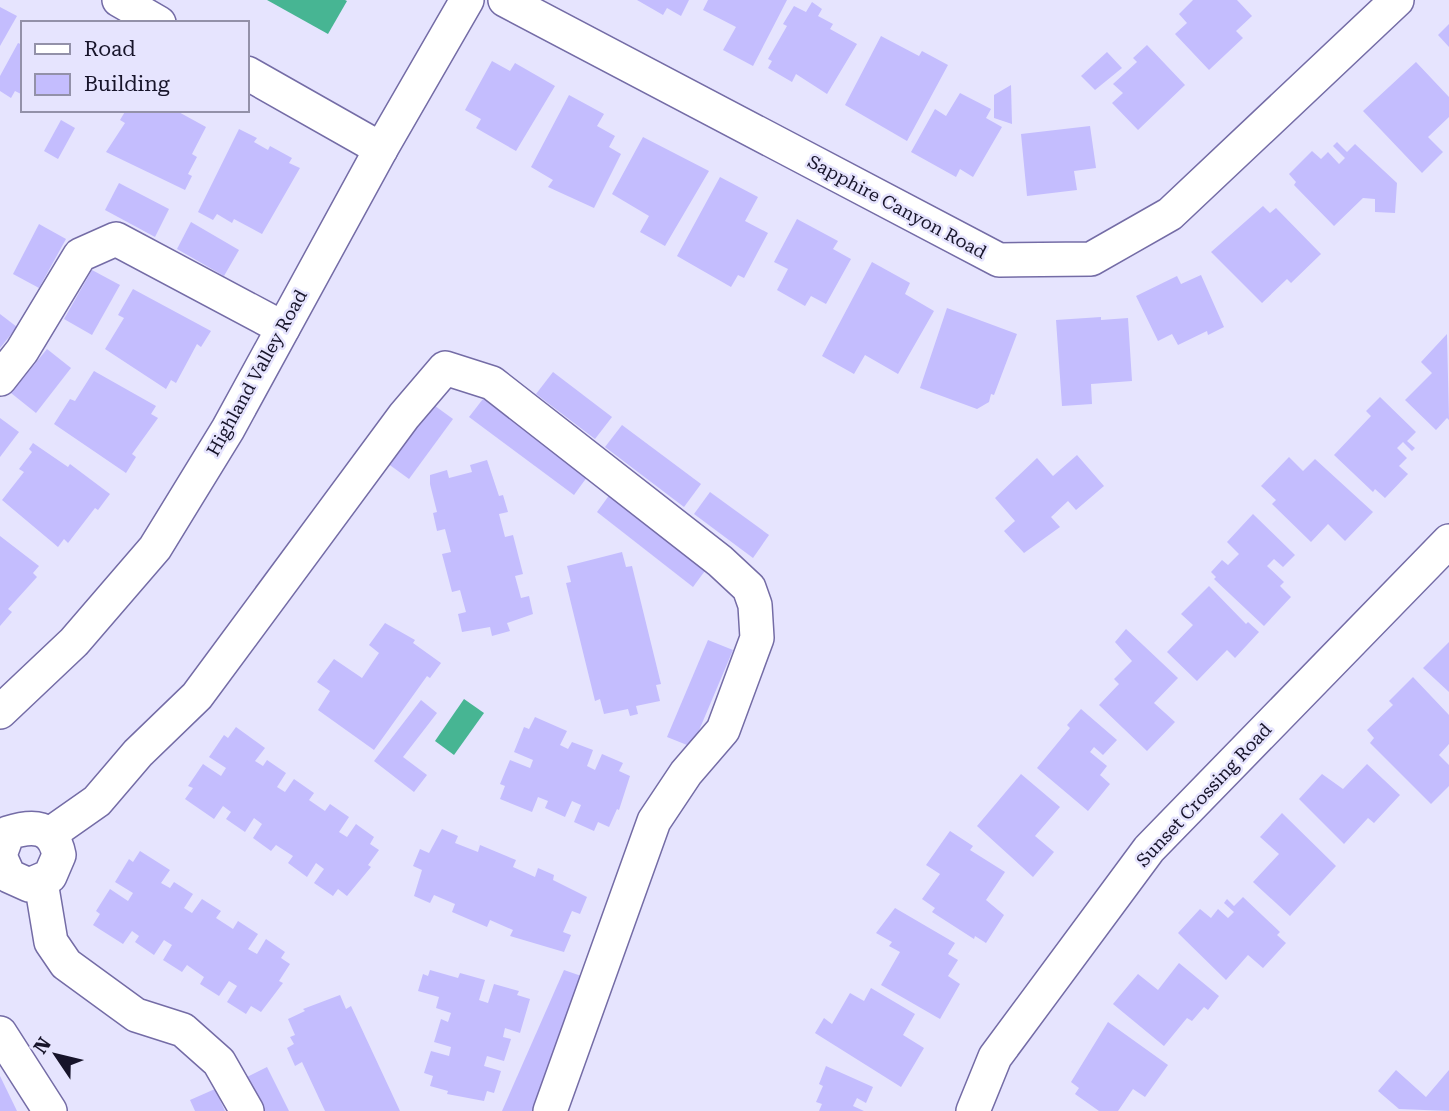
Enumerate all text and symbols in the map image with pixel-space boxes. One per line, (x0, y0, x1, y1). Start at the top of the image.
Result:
legend (21, 21, 248, 112)
text: Road (84, 37, 136, 61)
text: Building (84, 72, 170, 96)
street label: Sapphire Canyon Road (804, 150, 991, 263)
street label: Highland Valley Road (202, 286, 311, 460)
street label: Sunset Crossing Road (1132, 718, 1276, 871)
north arrow (21, 1020, 91, 1090)
text: N (29, 1033, 56, 1058)

